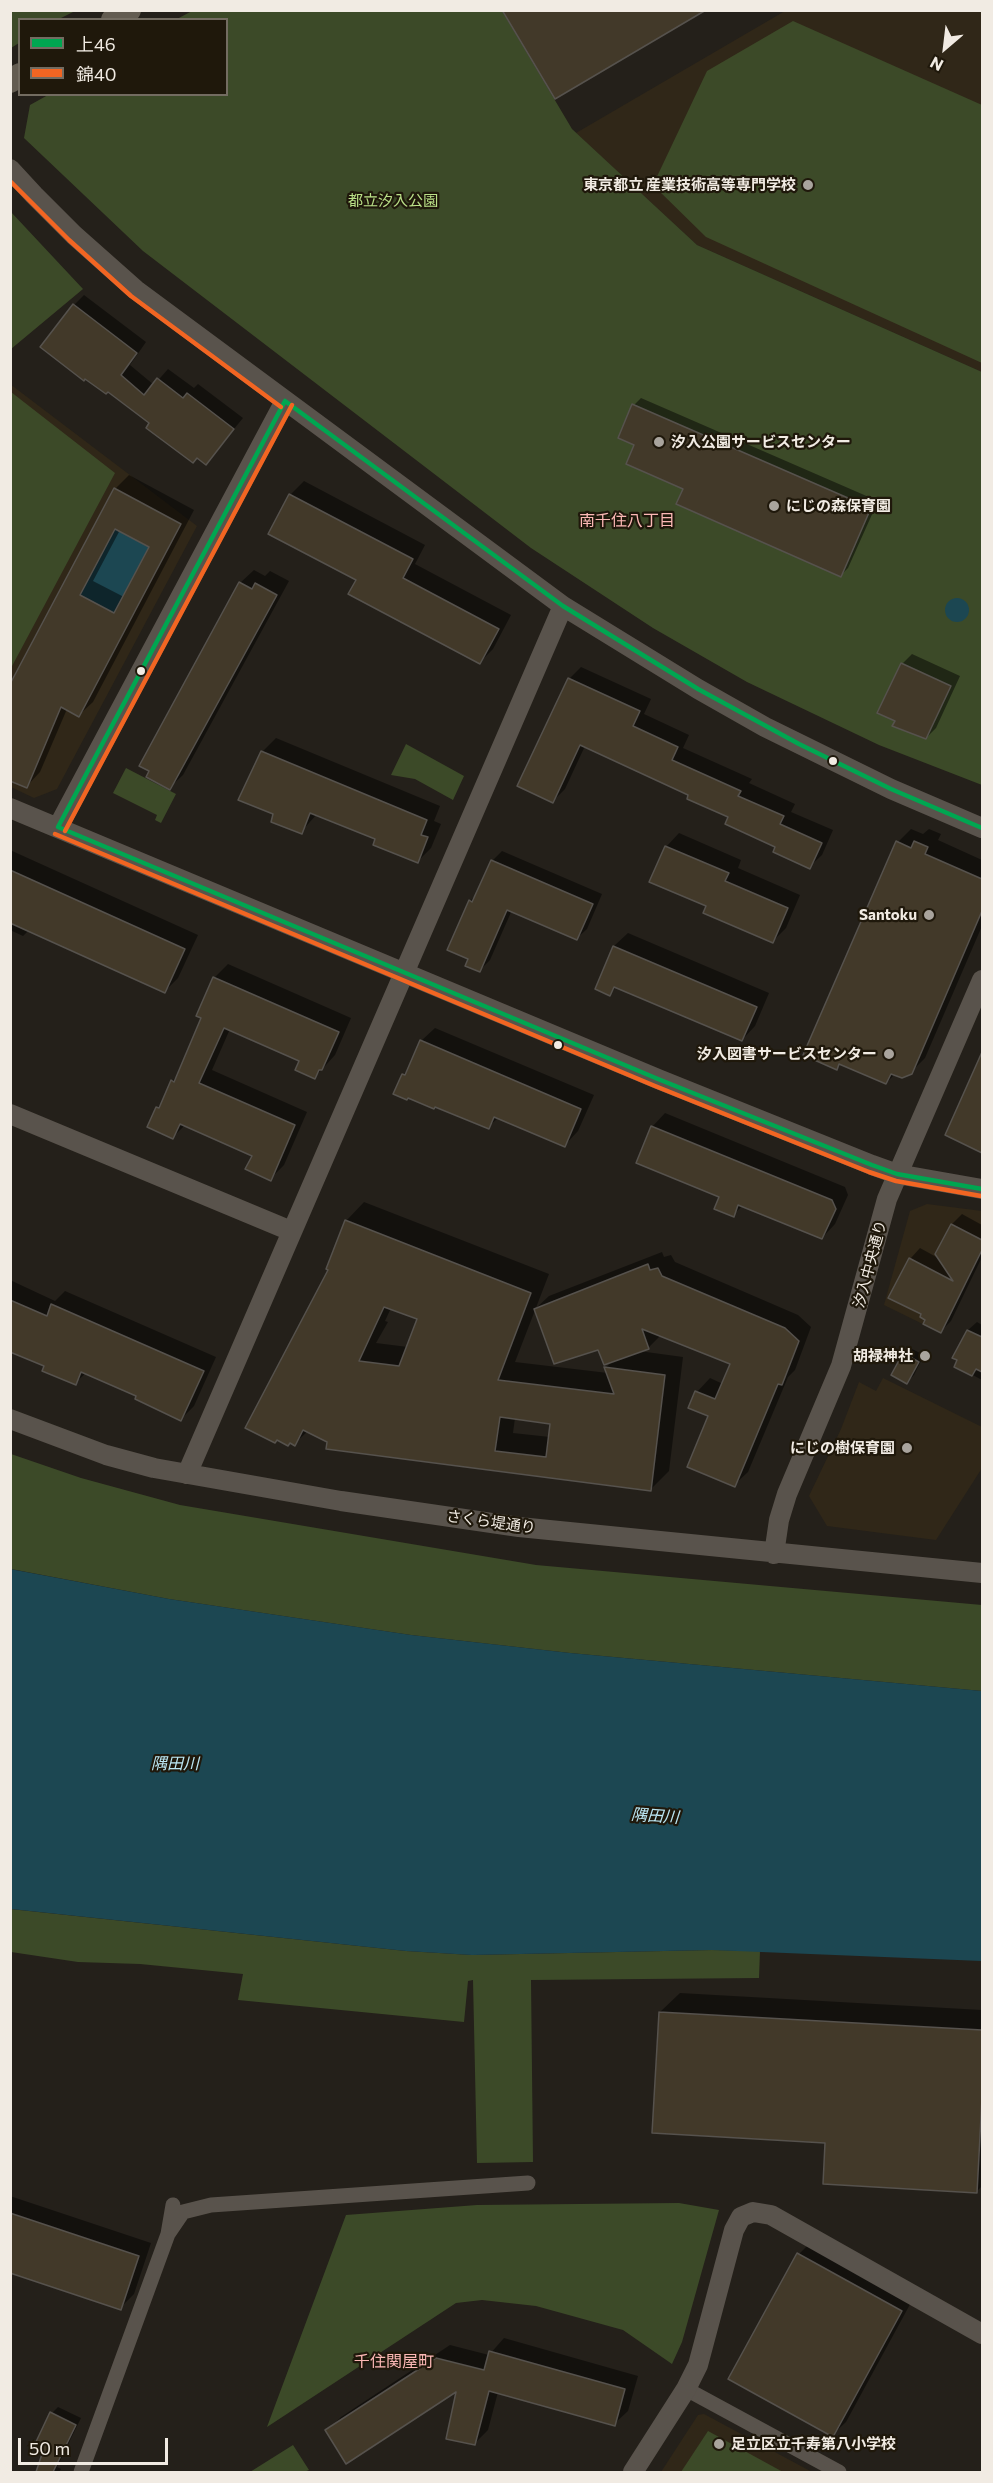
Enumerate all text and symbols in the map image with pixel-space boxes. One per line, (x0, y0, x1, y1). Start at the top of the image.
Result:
legend (18, 18, 228, 96)
north arrow (915, 18, 975, 78)
text: 上46 (76, 33, 116, 55)
text: N (927, 53, 946, 76)
text: 錦40 (76, 63, 117, 85)
place label: 東京都立 産業技術高等専門学校 (583, 176, 796, 194)
marker: 東京都立 産業技術高等専門学校 (801, 178, 815, 192)
park label: 都立汐入公園 (348, 192, 438, 210)
place label: 汐入公園サービスセンター (671, 433, 851, 451)
marker: 汐入公園サービスセンター (652, 435, 666, 449)
place label: にじの森保育園 (786, 497, 891, 515)
marker: にじの森保育園 (767, 499, 781, 513)
district label: 南千住八丁目 (579, 511, 675, 531)
unlabelled marker (135, 665, 147, 677)
unlabelled marker (827, 755, 839, 767)
place label: Santoku (859, 906, 917, 924)
marker: Santoku (922, 908, 936, 922)
unlabelled marker (552, 1039, 564, 1051)
place label: 汐入図書サービスセンター (697, 1045, 877, 1063)
marker: 汐入図書サービスセンター (882, 1047, 896, 1061)
street label: 汐入中央通り (850, 1218, 890, 1310)
place label: 胡禄神社 (853, 1347, 913, 1365)
marker: 胡禄神社 (918, 1349, 932, 1363)
place label: にじの樹保育園 (790, 1439, 895, 1457)
marker: にじの樹保育園 (900, 1441, 914, 1455)
street label: さくら堤通り (445, 1507, 537, 1537)
water label: 隅田川 (151, 1754, 199, 1774)
water label: 隅田川 (630, 1805, 680, 1827)
district label: 千住関屋町 (354, 2352, 434, 2372)
scale bar (21, 2426, 171, 2464)
place label: 足立区立千寿第八小学校 (731, 2435, 896, 2453)
text: 50 m (29, 2437, 70, 2459)
marker: 足立区立千寿第八小学校 (712, 2437, 726, 2451)

